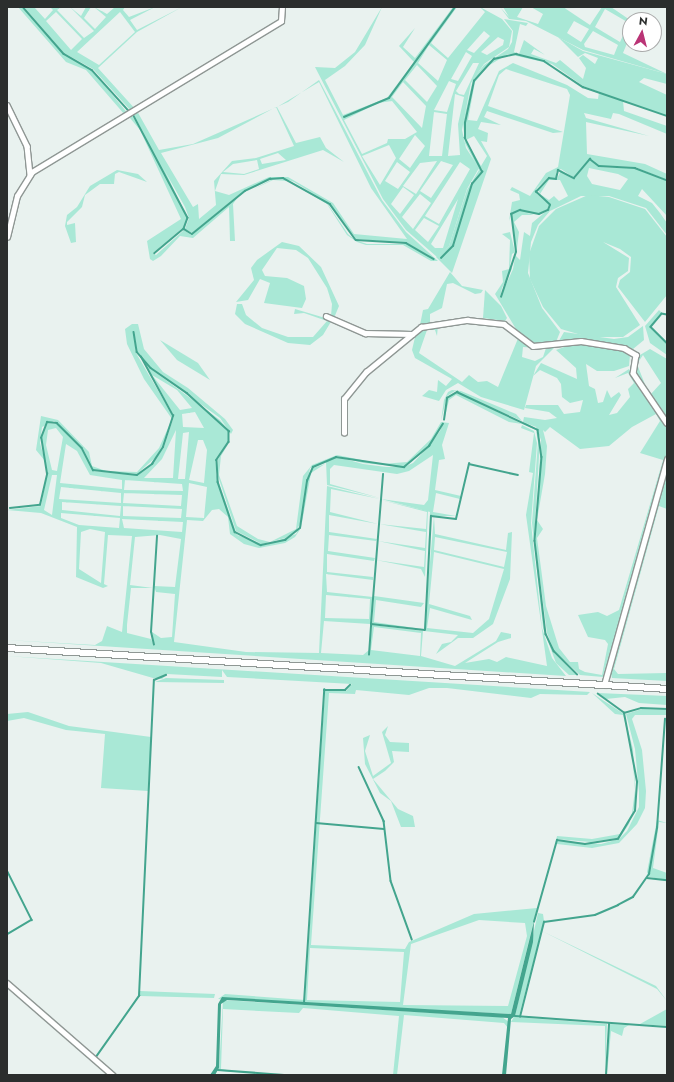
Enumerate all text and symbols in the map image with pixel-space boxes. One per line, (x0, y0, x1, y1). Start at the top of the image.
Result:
north arrow (622, 12, 662, 52)
text: N (638, 13, 649, 30)

